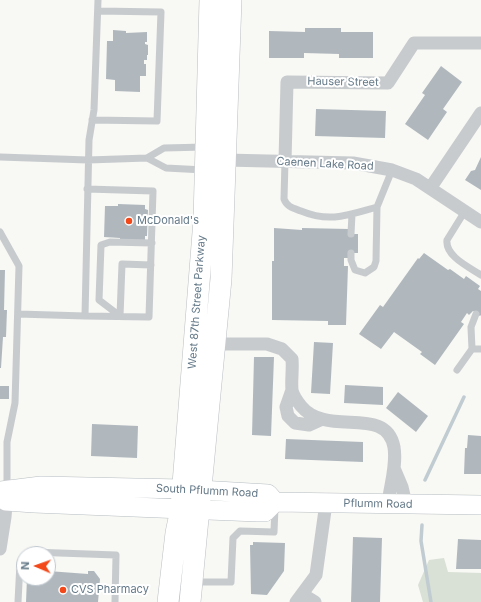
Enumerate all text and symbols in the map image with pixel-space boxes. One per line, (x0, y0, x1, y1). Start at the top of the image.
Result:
street label: Hauser Street (307, 75, 379, 89)
street label: Caenen Lake Road (276, 155, 374, 173)
place label: McDonald's (137, 214, 199, 228)
marker: McDonald's (124, 216, 134, 226)
street label: West 87th Street Parkway (186, 235, 208, 369)
street label: South Pflumm Road (155, 482, 259, 500)
street label: Pflumm Road (343, 497, 413, 511)
north arrow (16, 546, 56, 586)
text: N (18, 561, 32, 570)
place label: CVS Pharmacy (71, 583, 149, 597)
marker: CVS Pharmacy (58, 585, 68, 595)

